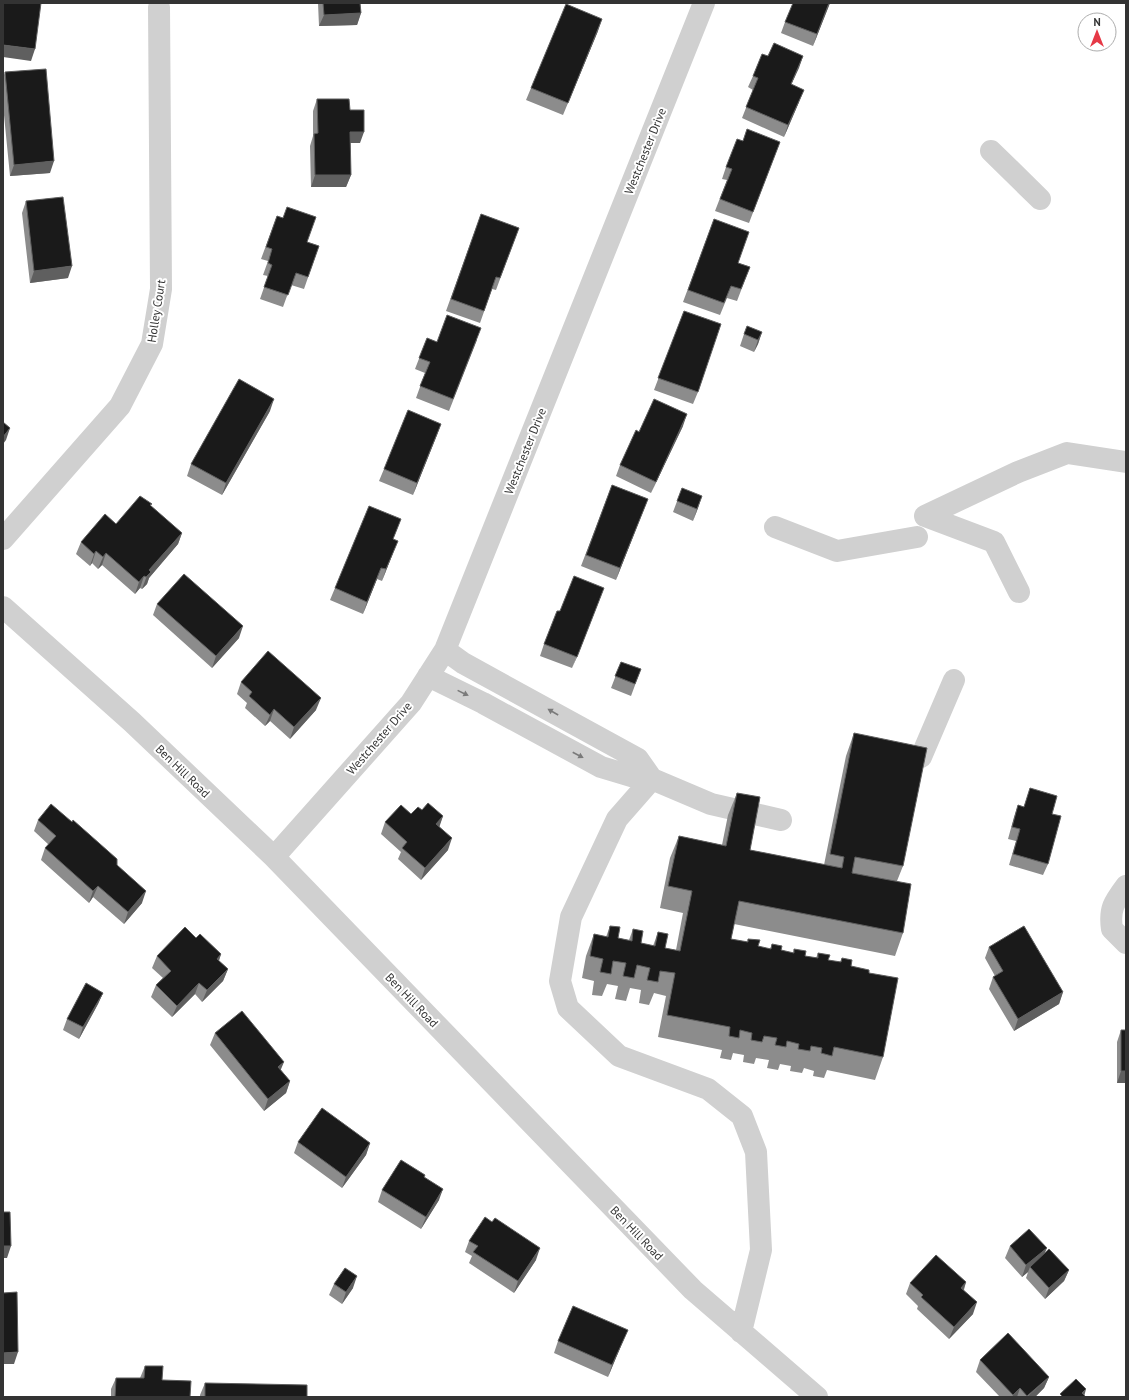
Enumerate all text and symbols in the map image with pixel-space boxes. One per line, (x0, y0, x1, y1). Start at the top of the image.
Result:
north arrow (1077, 12, 1117, 52)
text: N (1093, 15, 1101, 29)
street label: Westchester Drive (621, 106, 669, 196)
street label: Holley Court (144, 278, 168, 344)
street label: Westchester Drive (501, 406, 549, 496)
one-way arrow (458, 690, 469, 696)
street label: Westchester Drive (343, 698, 415, 778)
one-way arrow (547, 709, 558, 716)
street label: Ben Hill Road (153, 741, 213, 801)
one-way arrow (572, 752, 583, 758)
street label: Ben Hill Road (382, 970, 442, 1030)
street label: Ben Hill Road (607, 1203, 667, 1263)

